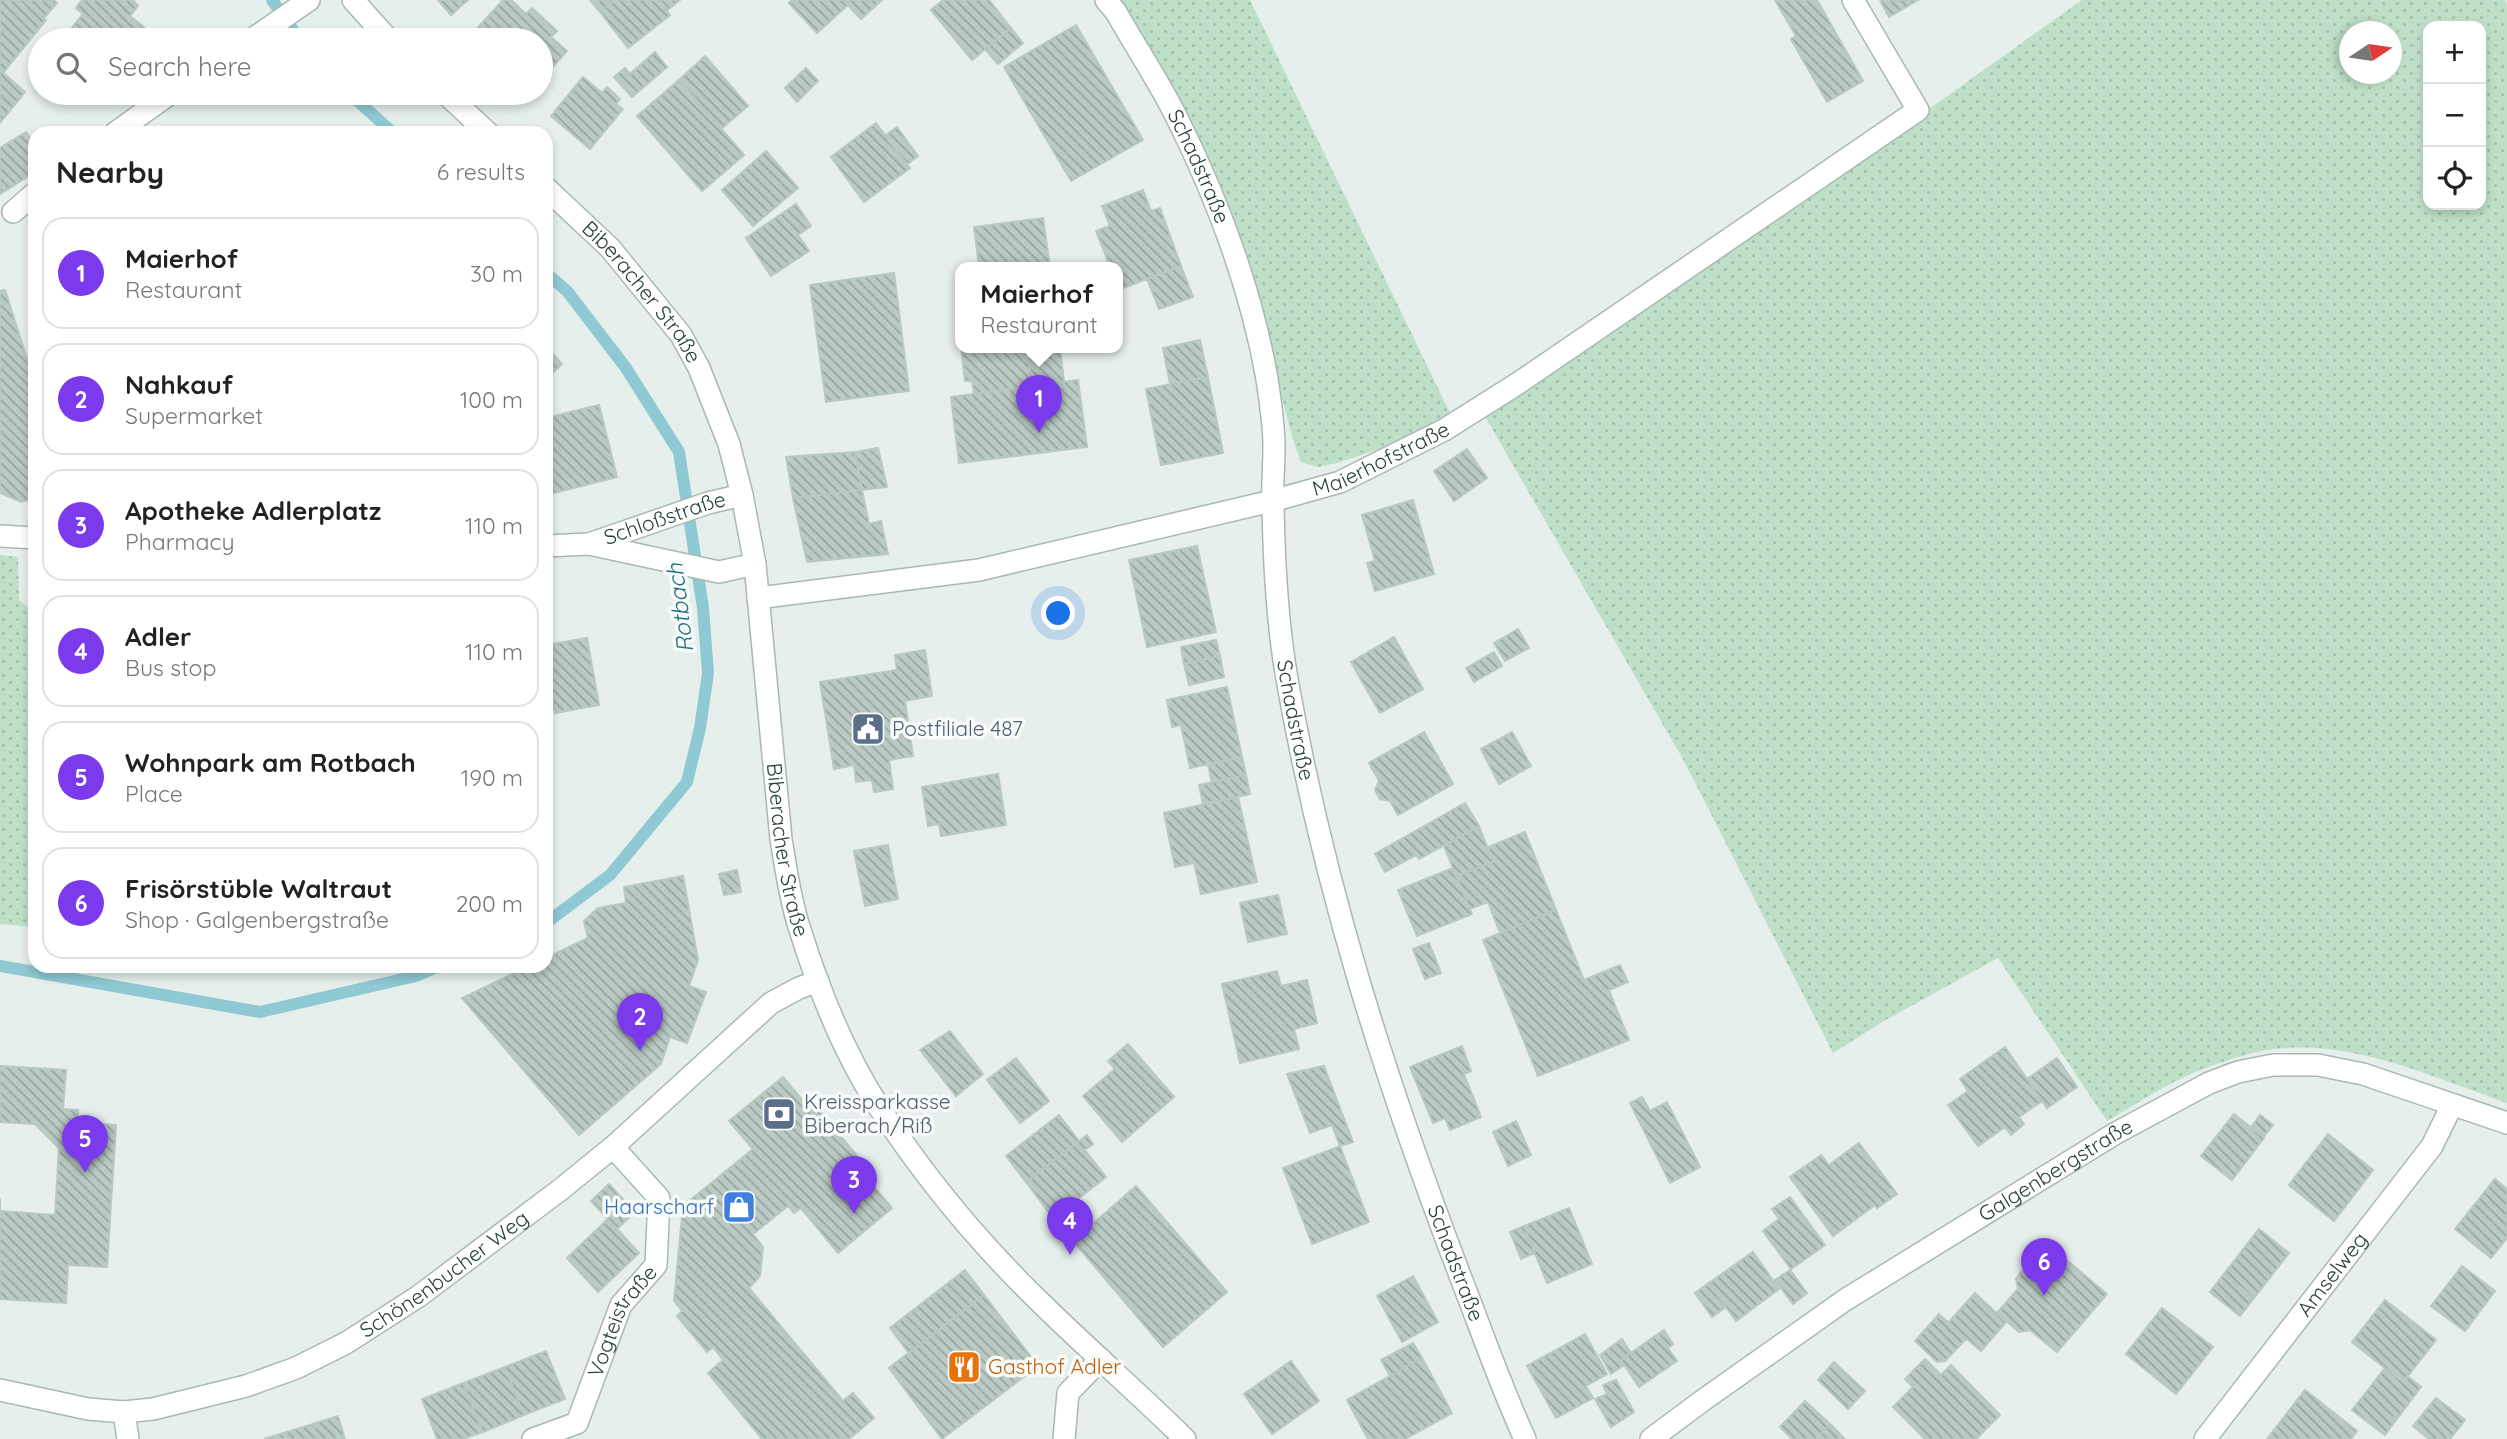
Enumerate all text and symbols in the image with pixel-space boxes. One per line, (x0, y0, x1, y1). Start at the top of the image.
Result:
north arrow (2339, 21, 2402, 84)
map controls (2423, 21, 2486, 210)
button: + (2423, 21, 2486, 84)
search box (28, 28, 553, 105)
icon: search (52, 48, 90, 86)
text: Search here (108, 50, 252, 83)
button: − (2423, 84, 2486, 147)
street label: Schadstraße (1163, 105, 1236, 227)
button: locate (2423, 147, 2486, 210)
text: Nearby (56, 153, 164, 191)
text: 6 results (437, 157, 525, 186)
street label: Biberacher Straße (577, 215, 708, 367)
text: Maierhof (125, 242, 238, 275)
text: 1 (77, 259, 85, 288)
text: 30 m (470, 259, 523, 288)
popup (955, 262, 1123, 353)
text: Restaurant (125, 275, 242, 304)
text: Maierhof (980, 277, 1094, 310)
text: Restaurant (980, 310, 1098, 339)
text: Nahkauf (125, 368, 233, 401)
pin: 1 (1016, 375, 1062, 433)
text: 2 (74, 385, 88, 414)
text: 100 m (460, 385, 523, 414)
text: Supermarket (125, 401, 263, 430)
street label: Maierhofstraße (1309, 415, 1453, 501)
street label: Schloßstraße (600, 485, 728, 550)
text: Apotheke Adlerplatz (125, 494, 381, 527)
text: 3 (75, 511, 87, 540)
text: 110 m (465, 511, 523, 540)
text: Pharmacy (125, 527, 234, 556)
water label: Rotbach (660, 561, 699, 654)
your location (1041, 596, 1075, 630)
text: Adler (125, 620, 191, 653)
text: 4 (74, 637, 88, 666)
text: 110 m (465, 637, 523, 666)
text: Bus stop (125, 653, 216, 682)
street label: Schadstraße (1272, 658, 1321, 783)
public building icon: Postfiliale 487 (849, 710, 887, 748)
place label: Postfiliale 487 (892, 715, 1023, 741)
text: Wohnpark am Rotbach (125, 746, 416, 779)
street label: Biberacher Straße (762, 762, 815, 940)
text: 5 (74, 763, 88, 792)
text: 190 m (461, 763, 523, 792)
text: Place (125, 779, 183, 808)
text: Frisörstüble Waltraut (125, 872, 392, 905)
text: 6 (75, 889, 87, 918)
text: 200 m (456, 889, 523, 918)
text: Shop · Galgenbergstraße (125, 905, 389, 934)
pin: 2 (617, 993, 663, 1051)
place label: Kreissparkasse Biberach/Riß (804, 1088, 951, 1138)
bank icon: Kreissparkasse Biberach/Riß (760, 1095, 798, 1133)
street label: Galgenbergstraße (1973, 1113, 2137, 1227)
pin: 5 (62, 1115, 108, 1173)
pin: 3 (831, 1156, 877, 1214)
shop icon: Haarscharf (720, 1188, 758, 1226)
place label: Haarscharf (604, 1193, 714, 1219)
pin: 4 (1047, 1197, 1093, 1255)
street label: Schadstraße (1423, 1201, 1490, 1325)
street label: Schönenbucher Weg (354, 1204, 533, 1343)
street label: Amselweg (2291, 1227, 2372, 1321)
pin: 6 (2021, 1238, 2067, 1296)
street label: Vogteistraße (581, 1259, 662, 1381)
restaurant icon: Gasthof Adler (945, 1348, 983, 1386)
place label: Gasthof Adler (988, 1353, 1121, 1379)

